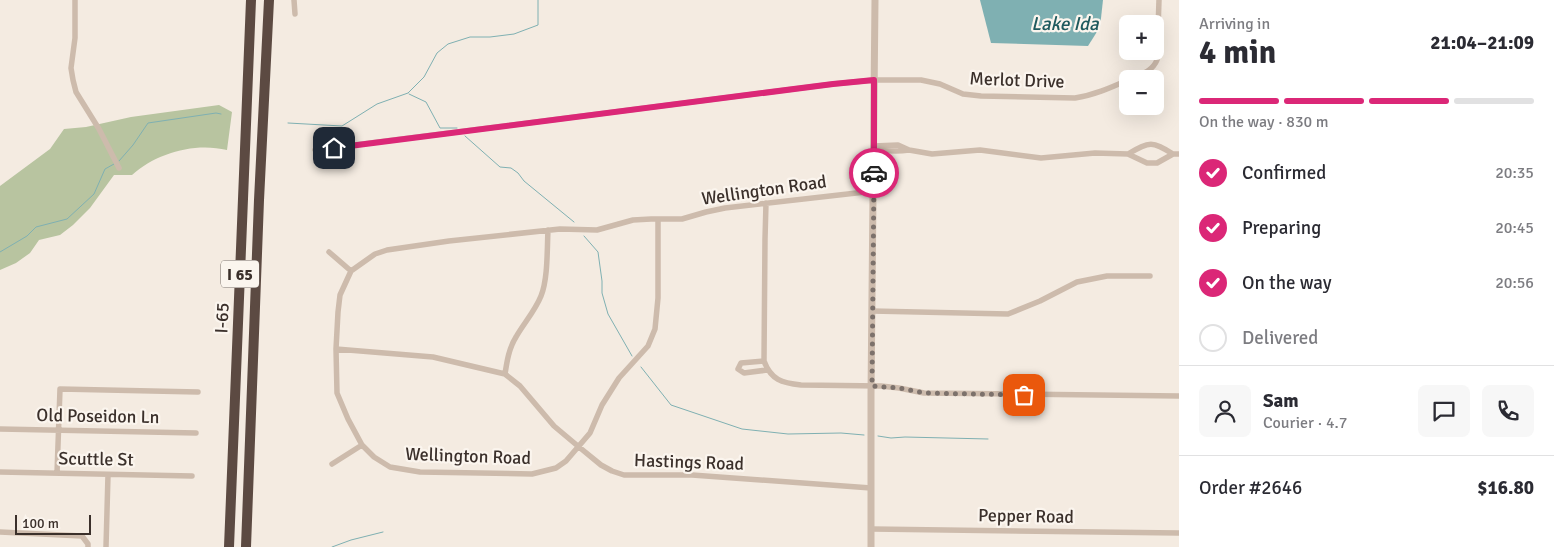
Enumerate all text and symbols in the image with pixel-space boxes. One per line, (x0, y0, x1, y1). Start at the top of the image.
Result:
water label: Lake Ida (1031, 12, 1100, 36)
text: Arriving in (1199, 14, 1270, 34)
map controls (1119, 15, 1164, 115)
button: + (1119, 15, 1164, 60)
text: 21:04–21:09 (1430, 31, 1534, 55)
text: 4 min (1199, 33, 1276, 72)
street label: Merlot Drive (969, 67, 1065, 93)
button: − (1119, 70, 1164, 115)
text: On the way · 830 m (1199, 112, 1329, 132)
pin (313, 127, 355, 169)
icon: home (320, 134, 348, 162)
courier (849, 148, 899, 198)
icon: car (860, 159, 888, 187)
icon: check (1199, 159, 1227, 187)
text: Confirmed (1242, 161, 1326, 185)
text: 20:35 (1495, 163, 1534, 183)
street label: Wellington Road (700, 170, 828, 210)
icon: check (1199, 214, 1227, 242)
text: Preparing (1242, 216, 1321, 240)
text: 20:45 (1495, 218, 1534, 238)
road number: I 65 (221, 260, 259, 288)
icon: check (1199, 269, 1227, 297)
text: On the way (1242, 271, 1332, 295)
text: 20:56 (1495, 273, 1534, 293)
street label: I-65 (210, 302, 234, 334)
text: Delivered (1242, 326, 1318, 350)
pin (1003, 374, 1045, 416)
icon: bag (1010, 381, 1038, 409)
button: person (1199, 385, 1251, 437)
button: chat (1418, 385, 1470, 437)
button: phone (1482, 385, 1534, 437)
text: Sam (1263, 389, 1299, 413)
street label: Old Poseidon Ln (36, 404, 160, 428)
text: Courier · 4.7 (1263, 413, 1347, 433)
street label: Wellington Road (405, 443, 531, 469)
street label: Scuttle St (58, 447, 134, 471)
street label: Hastings Road (634, 449, 744, 475)
text: Order #2646 (1199, 476, 1302, 500)
text: $16.80 (1477, 476, 1534, 500)
street label: Pepper Road (978, 504, 1074, 528)
scale bar (15, 512, 91, 535)
text: 100 m (22, 515, 59, 532)

